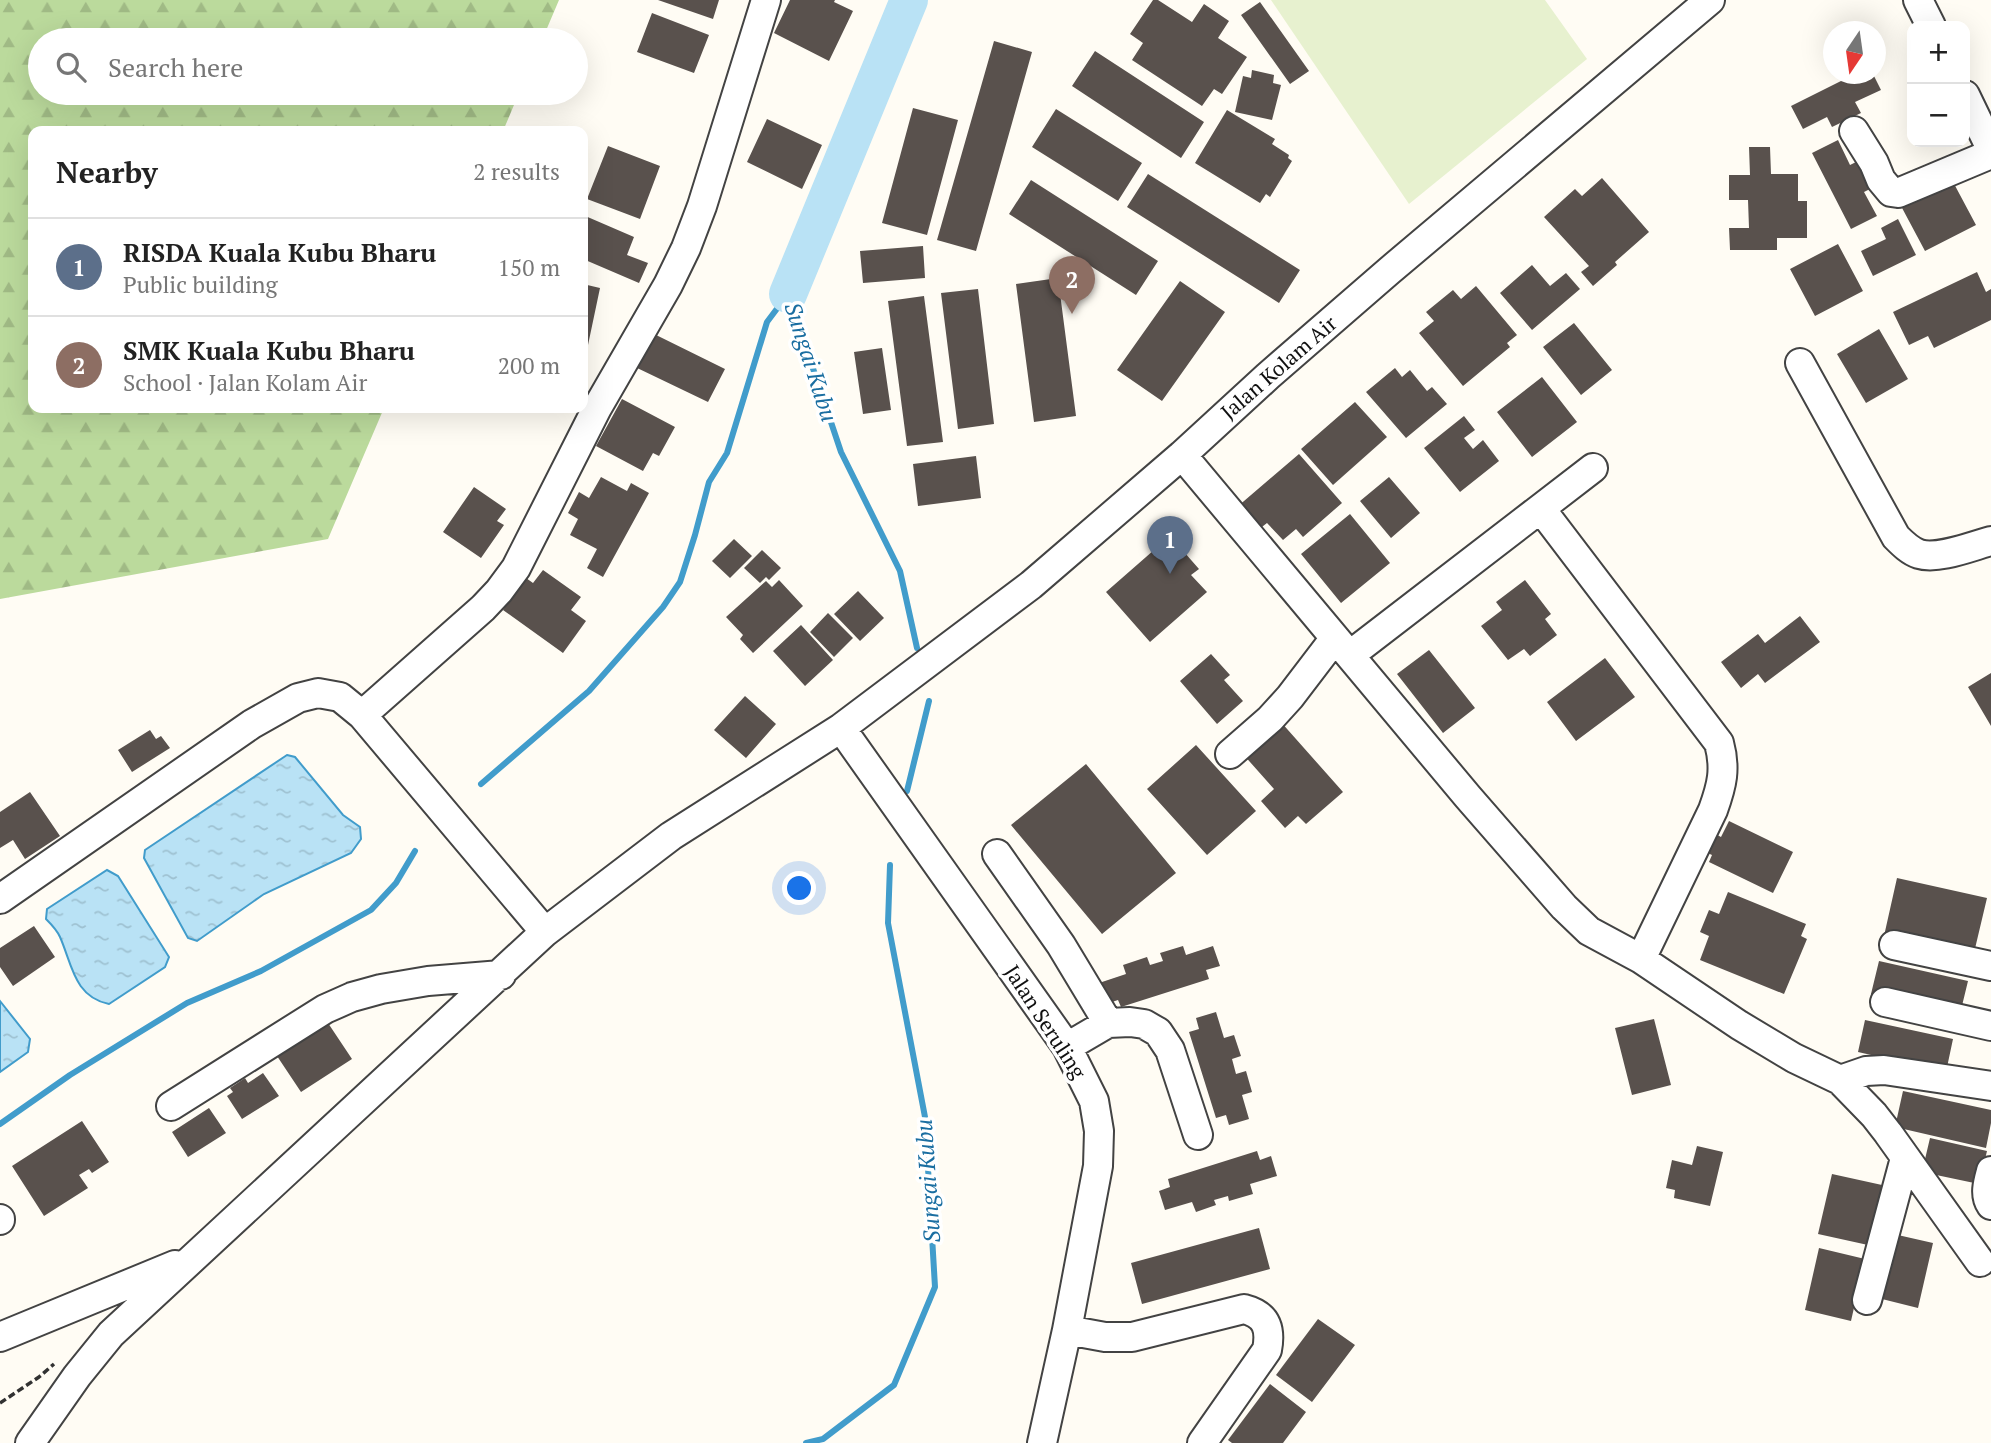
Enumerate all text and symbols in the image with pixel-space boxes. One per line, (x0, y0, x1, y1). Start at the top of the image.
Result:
north arrow (1823, 21, 1886, 84)
map controls (1907, 21, 1970, 147)
button: + (1907, 21, 1970, 84)
search box (28, 28, 588, 105)
icon: search (52, 48, 90, 86)
text: Search here (108, 50, 243, 84)
button: − (1907, 84, 1970, 147)
text: Nearby (56, 152, 158, 192)
text: 2 results (473, 156, 560, 187)
text: RISDA Kuala Kubu Bharu (123, 235, 436, 269)
text: 1 (73, 252, 86, 283)
text: 150 m (498, 252, 560, 283)
pin: 2 (1049, 256, 1095, 314)
text: Public building (123, 269, 278, 300)
water label: Sungai Kubu (778, 298, 845, 426)
street label: Jalan Kolam Air (1214, 309, 1342, 425)
text: SMK Kuala Kubu Bharu (123, 333, 415, 367)
text: 2 (73, 350, 86, 381)
text: 200 m (498, 350, 560, 381)
text: School · Jalan Kolam Air (123, 367, 367, 398)
pin: 1 (1147, 516, 1193, 574)
your location (782, 871, 816, 905)
street label: Jalan Seruling (999, 959, 1094, 1085)
water label: Sungai Kubu (908, 1118, 947, 1244)

